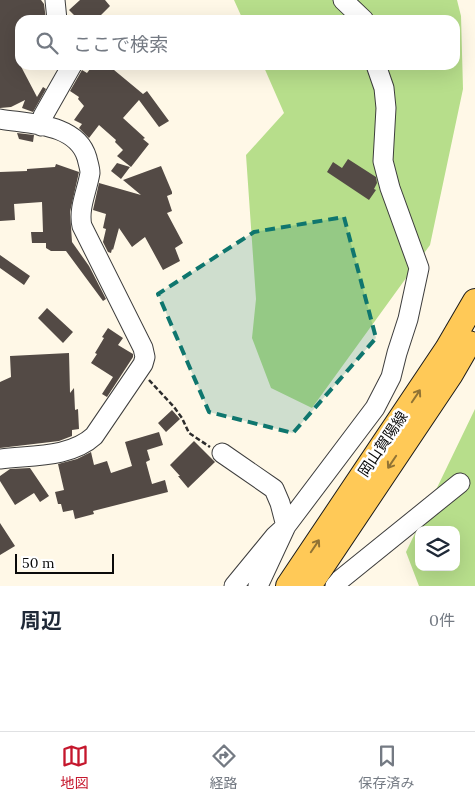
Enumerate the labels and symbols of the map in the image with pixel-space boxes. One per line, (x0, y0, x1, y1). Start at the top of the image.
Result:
one-way arrow (411, 389, 421, 403)
street label: 岡山賀陽線 (354, 407, 411, 480)
one-way arrow (387, 455, 397, 469)
one-way arrow (311, 539, 321, 553)
scale bar (15, 551, 114, 574)

